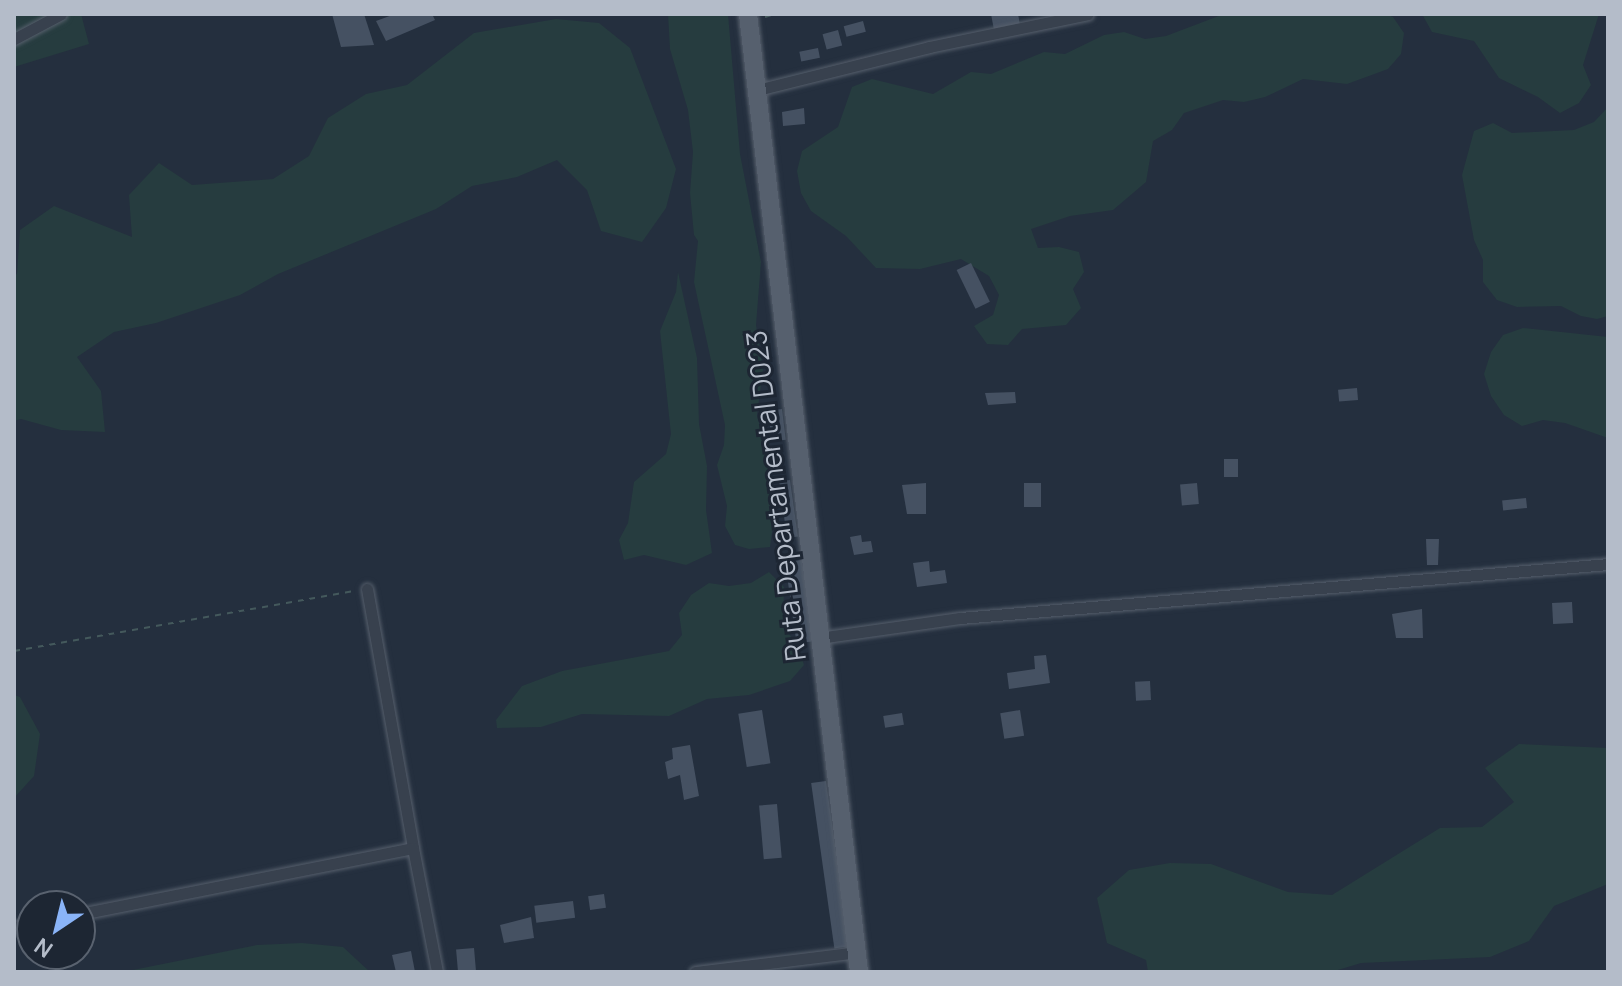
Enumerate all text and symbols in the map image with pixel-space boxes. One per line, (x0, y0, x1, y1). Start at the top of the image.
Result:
street label: Ruta Departamental D023 (738, 329, 812, 663)
north arrow (16, 890, 96, 970)
text: N (28, 931, 58, 965)

